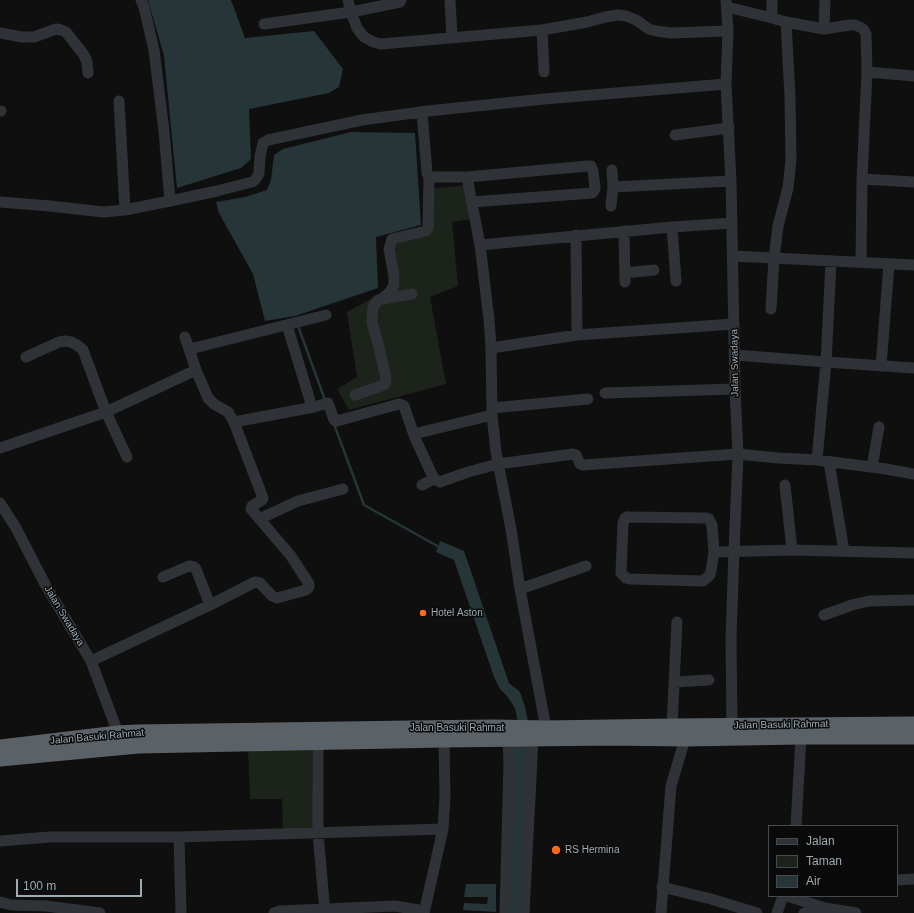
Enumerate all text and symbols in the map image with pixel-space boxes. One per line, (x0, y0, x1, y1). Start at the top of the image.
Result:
street label: Jalan Swadaya (728, 329, 742, 397)
street label: Jalan Swadaya (41, 584, 87, 648)
place label: Hotel Aston (431, 607, 483, 619)
marker: Hotel Aston (418, 608, 428, 618)
street label: Jalan Basuki Rahmat (734, 718, 828, 732)
street label: Jalan Basuki Rahmat (410, 722, 504, 734)
street label: Jalan Basuki Rahmat (49, 727, 145, 747)
legend (768, 825, 898, 897)
text: Jalan (806, 834, 835, 848)
marker: RS Hermina (550, 844, 562, 856)
place label: RS Hermina (565, 844, 619, 856)
text: Taman (806, 854, 842, 868)
scale bar (18, 871, 144, 897)
text: Air (806, 874, 821, 888)
text: 100 m (23, 879, 56, 893)

